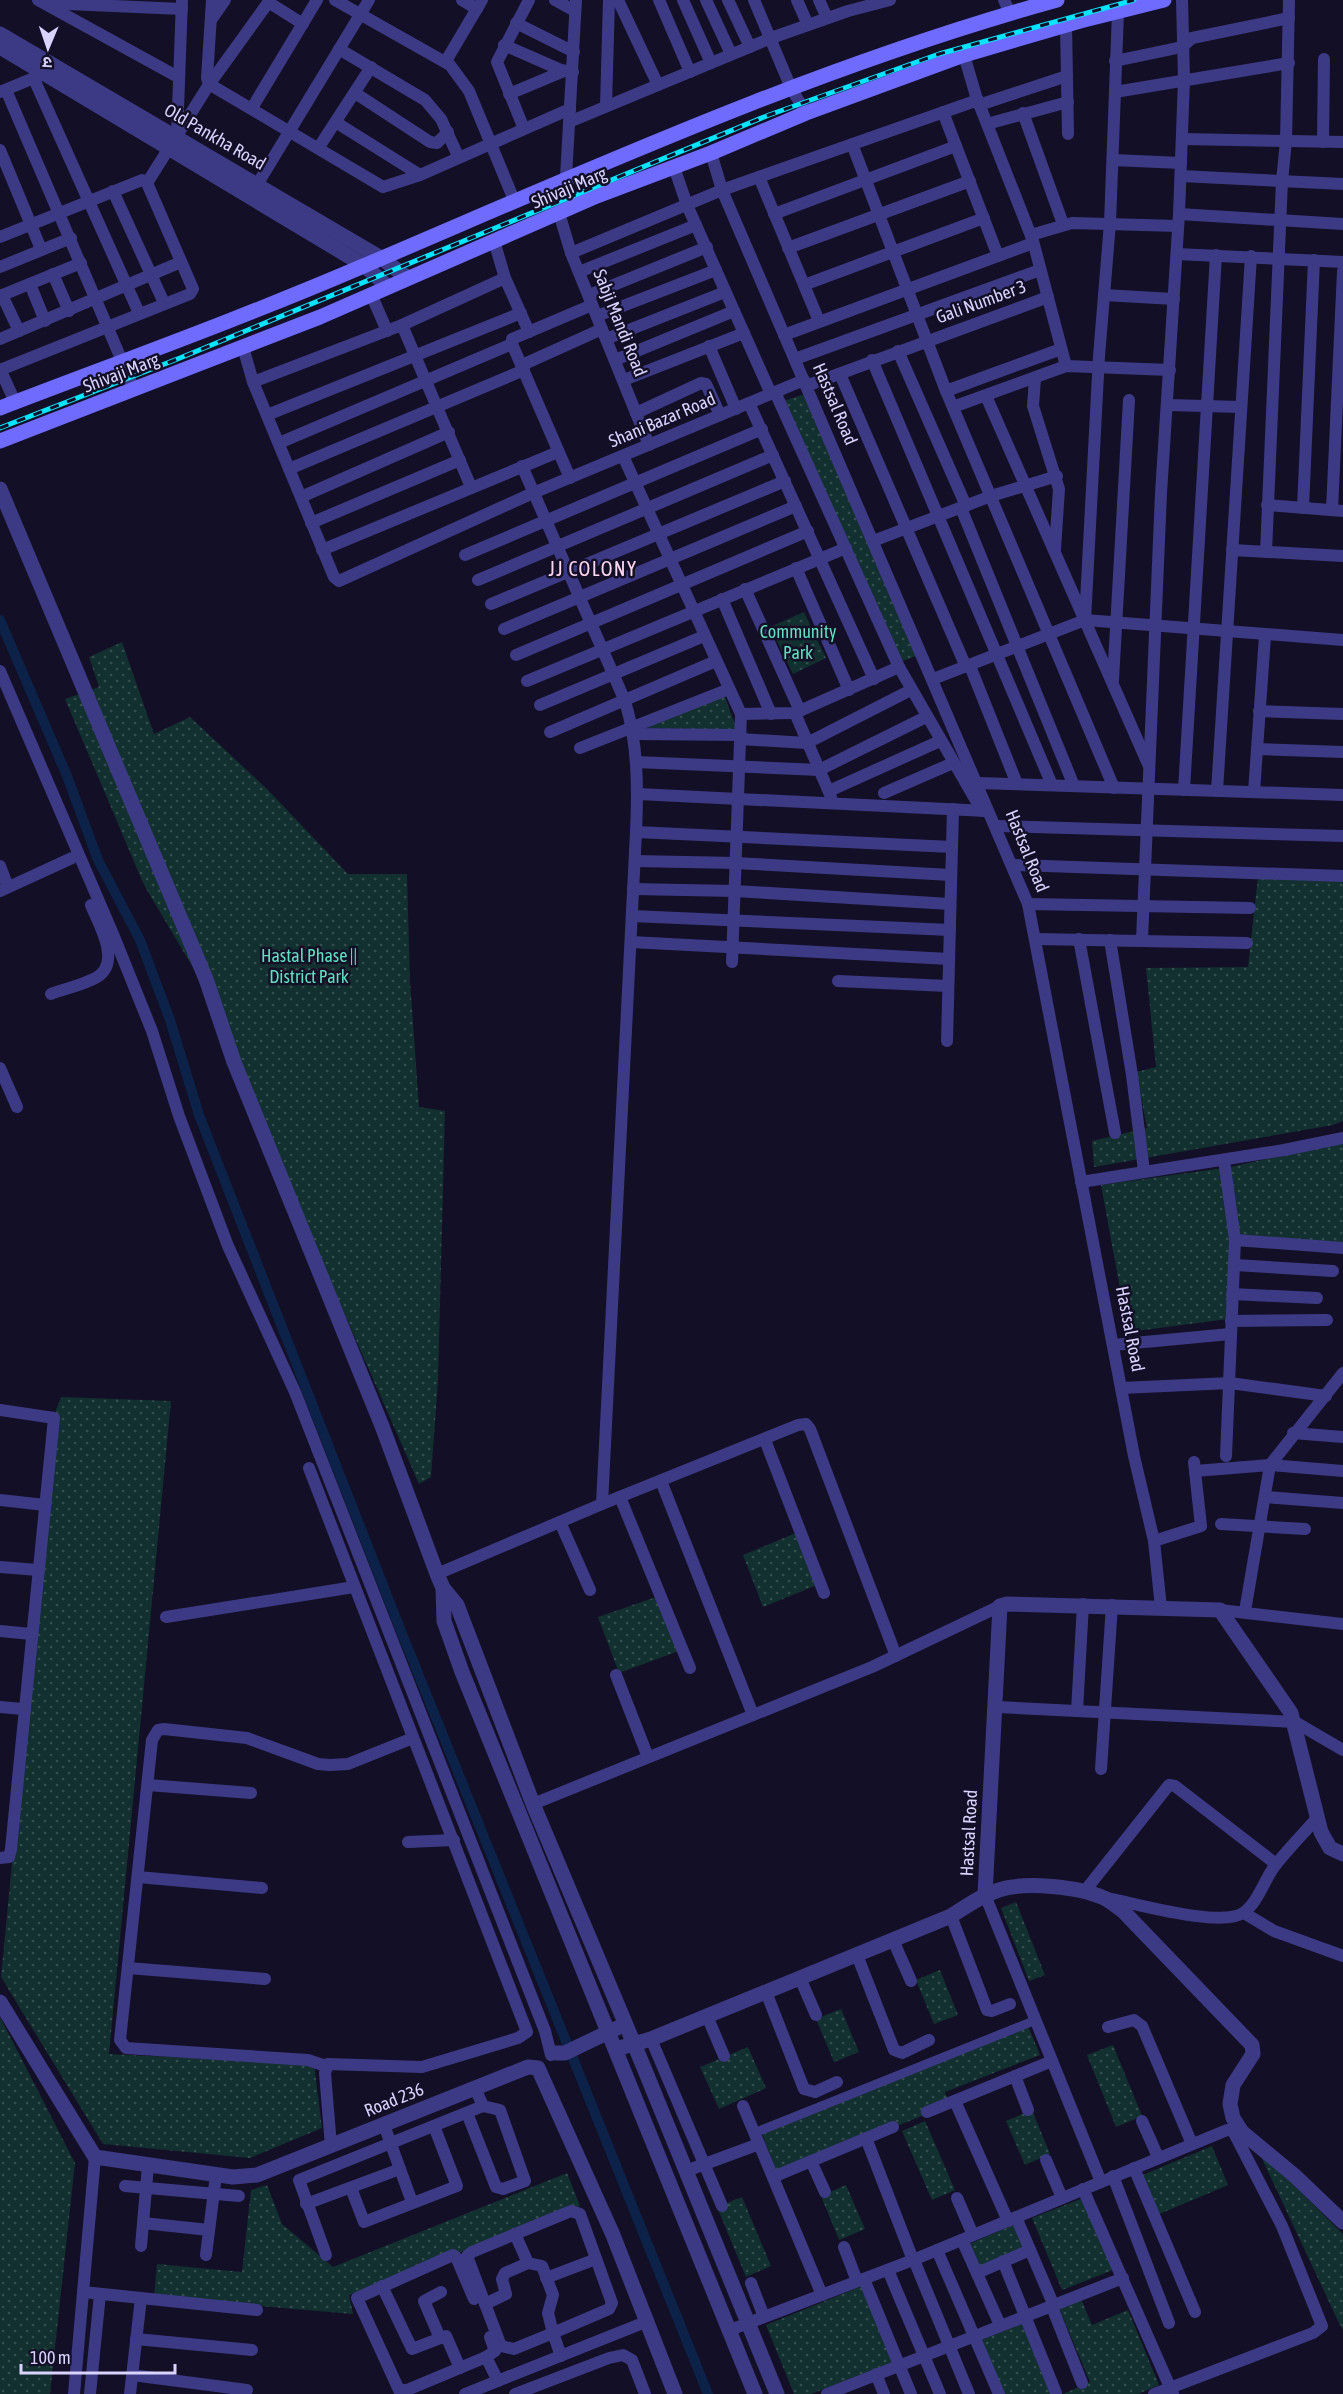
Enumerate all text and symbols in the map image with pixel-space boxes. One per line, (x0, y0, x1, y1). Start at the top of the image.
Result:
north arrow (18, 18, 78, 78)
text: उ (42, 54, 52, 72)
street label: Old Pankha Road (161, 99, 270, 174)
street label: Shivaji Marg (528, 162, 610, 213)
street label: Sabji Mandi Road (589, 266, 652, 380)
street label: Gali Number 3 (933, 276, 1029, 328)
street label: Shivaji Marg (80, 348, 162, 397)
street label: Hastsal Road (809, 360, 862, 448)
street label: Shani Bazar Road (605, 388, 718, 451)
district label: JJ COLONY (548, 557, 638, 580)
park label: Community Park (760, 621, 836, 663)
street label: Hastsal Road (1001, 807, 1053, 895)
park label: Hastal Phase || District Park (261, 945, 357, 987)
street label: Hastsal Road (1112, 1284, 1149, 1373)
street label: Hastsal Road (956, 1789, 981, 1877)
street label: Road 236 (361, 2078, 427, 2121)
scale bar (21, 2337, 176, 2375)
text: 100 m (30, 2347, 71, 2368)

